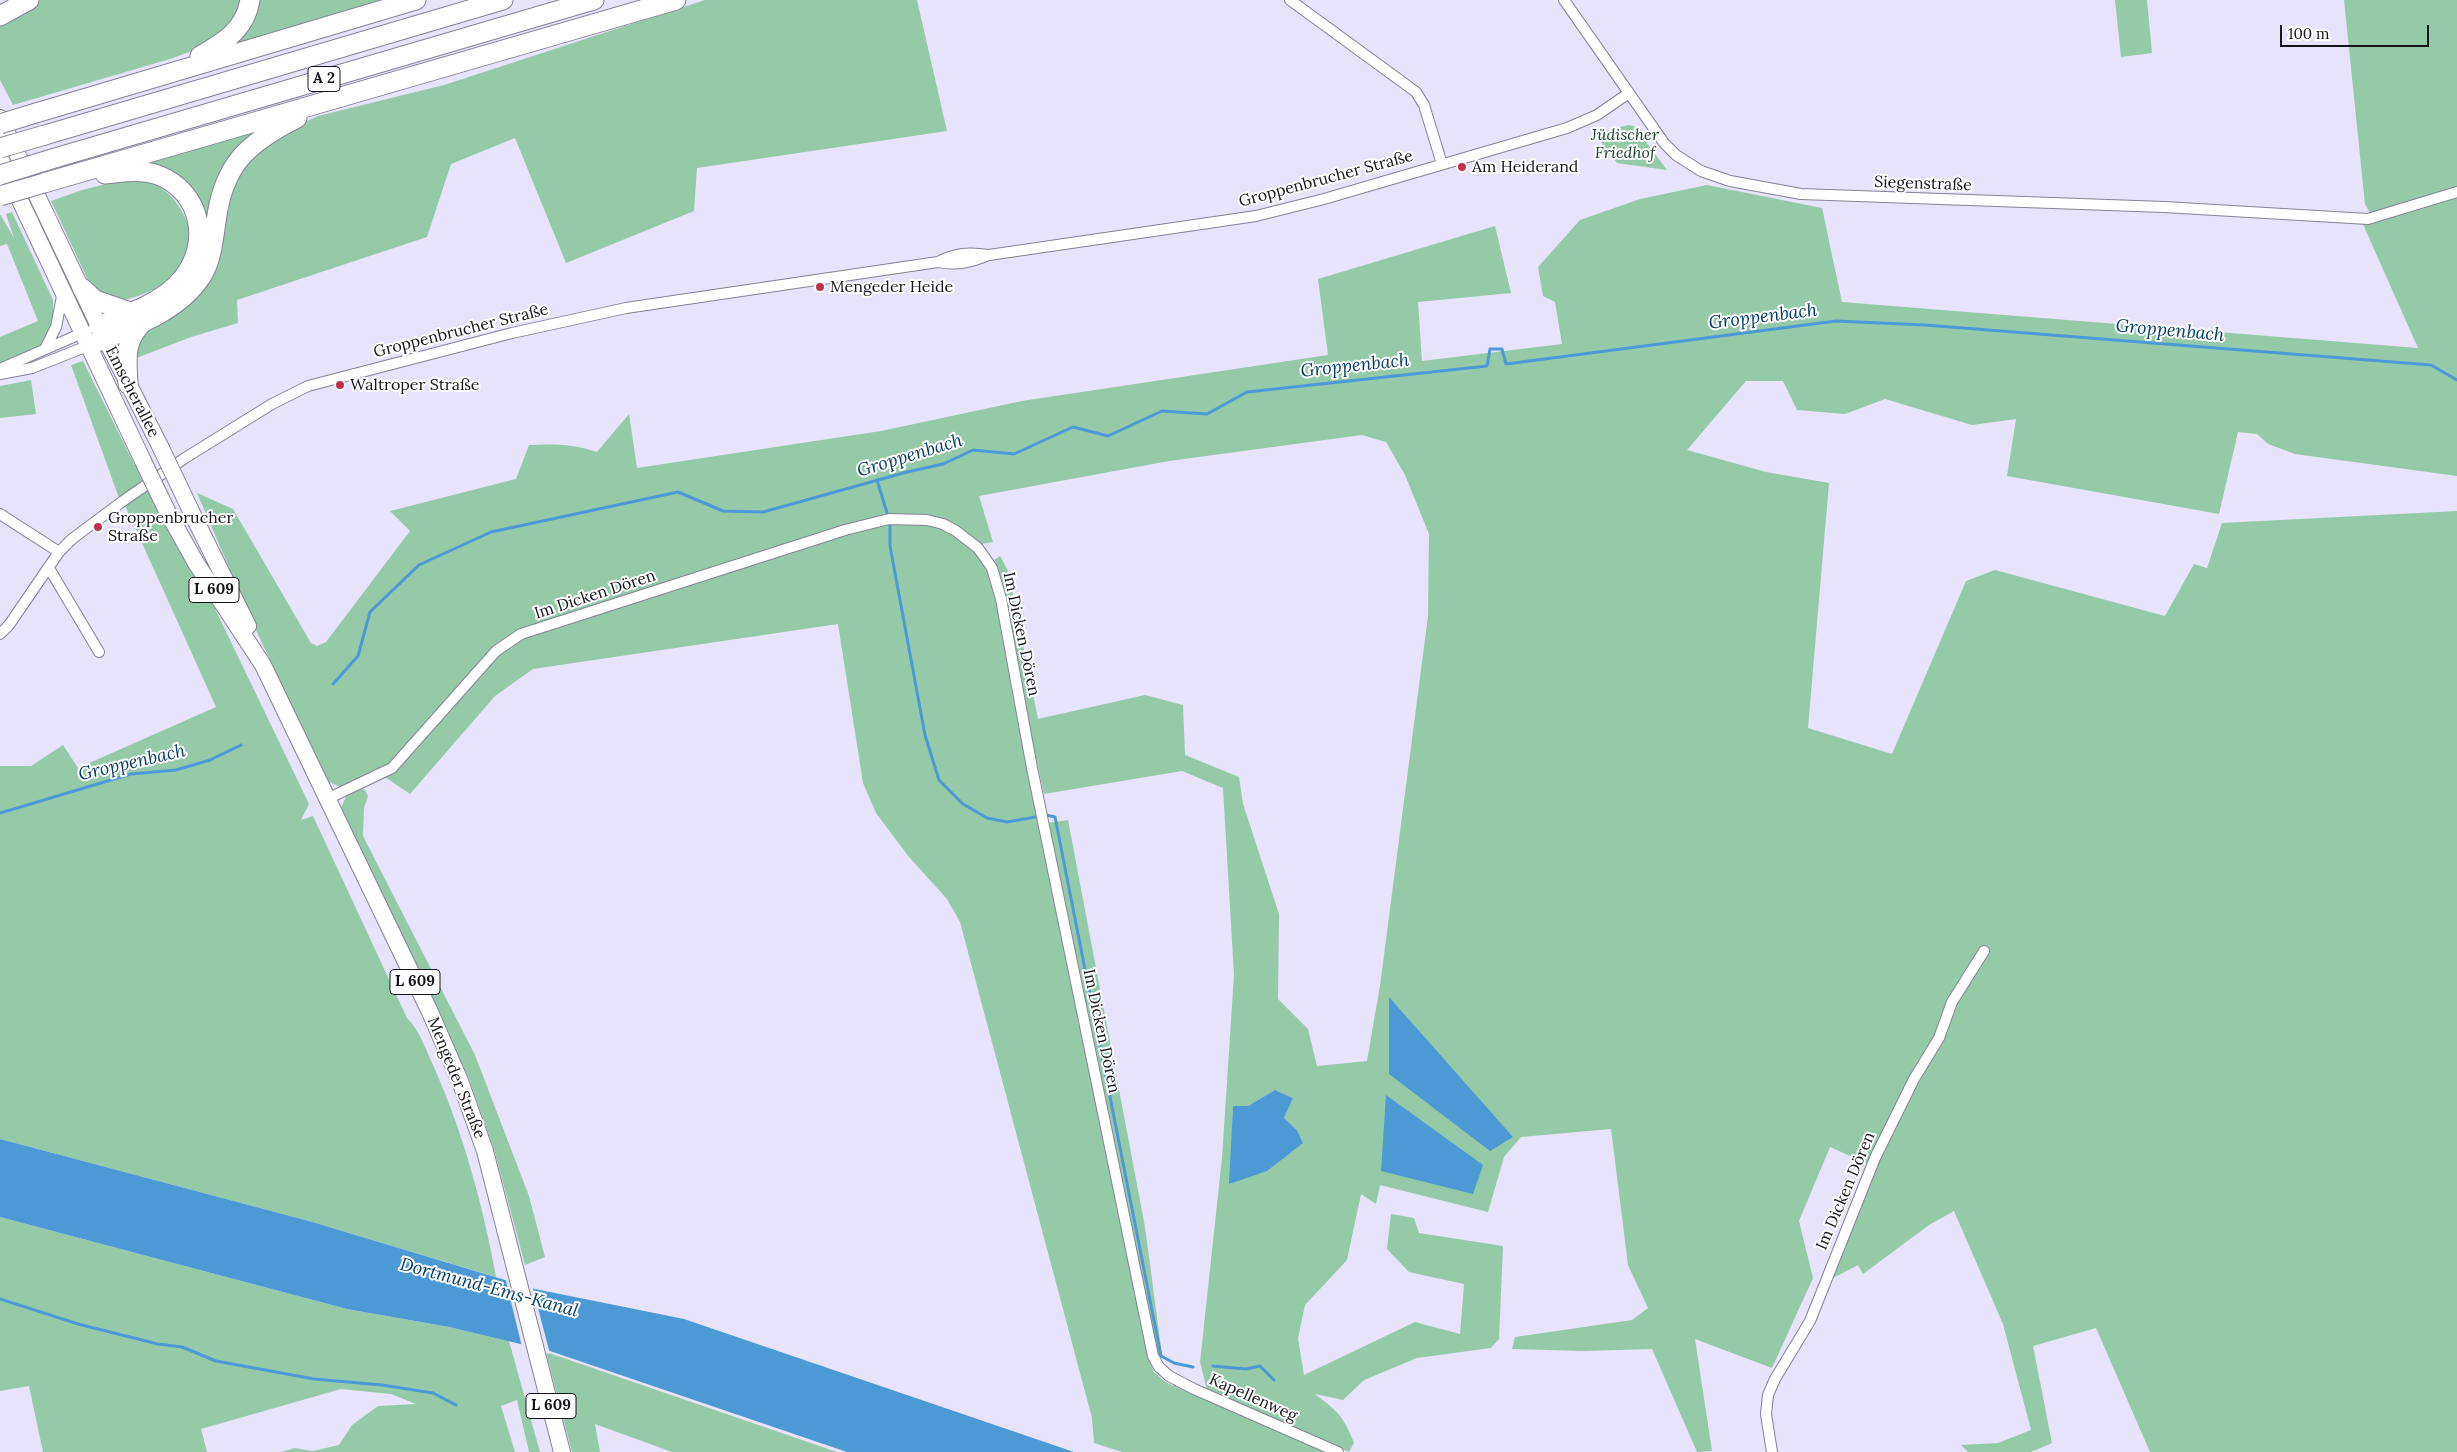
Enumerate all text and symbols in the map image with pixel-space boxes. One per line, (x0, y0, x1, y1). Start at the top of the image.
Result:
scale bar (2282, 15, 2431, 47)
text: 100 m (2288, 24, 2329, 43)
road number: A 2 (308, 66, 340, 92)
park label: Jüdischer Friedhof (1591, 125, 1659, 163)
street label: Groppenbrucher Straße (1237, 147, 1415, 211)
place label: Am Heiderand (1472, 157, 1578, 177)
marker: Am Heiderand (1456, 161, 1468, 173)
street label: Siegenstraße (1874, 173, 1972, 195)
place label: Mengeder Heide (830, 277, 953, 297)
marker: Mengeder Heide (814, 281, 826, 293)
street label: Groppenbrucher Straße (372, 300, 550, 362)
water label: Groppenbach (1708, 300, 1818, 334)
water label: Groppenbach (2115, 315, 2225, 347)
street label: Emscherallee (101, 343, 163, 441)
water label: Groppenbach (1300, 350, 1410, 382)
place label: Waltroper Straße (350, 375, 479, 395)
marker: Waltroper Straße (334, 379, 346, 391)
water label: Groppenbach (855, 430, 965, 482)
place label: Groppenbrucher Straße (108, 508, 233, 546)
marker: Groppenbrucher Straße (92, 521, 104, 533)
street label: Im Dicken Dören (532, 566, 658, 624)
street label: Im Dicken Dören (998, 570, 1044, 698)
road number: L 609 (189, 578, 239, 602)
water label: Groppenbach (76, 740, 188, 786)
street label: Im Dicken Dören (1078, 967, 1124, 1095)
road number: L 609 (390, 970, 440, 994)
street label: Mengeder Straße (423, 1014, 489, 1142)
street label: Im Dicken Dören (1813, 1129, 1879, 1253)
water label: Dortmund-Ems-Kanal (397, 1254, 581, 1322)
street label: Kapellenweg (1206, 1370, 1300, 1426)
road number: L 609 (526, 1394, 576, 1418)

